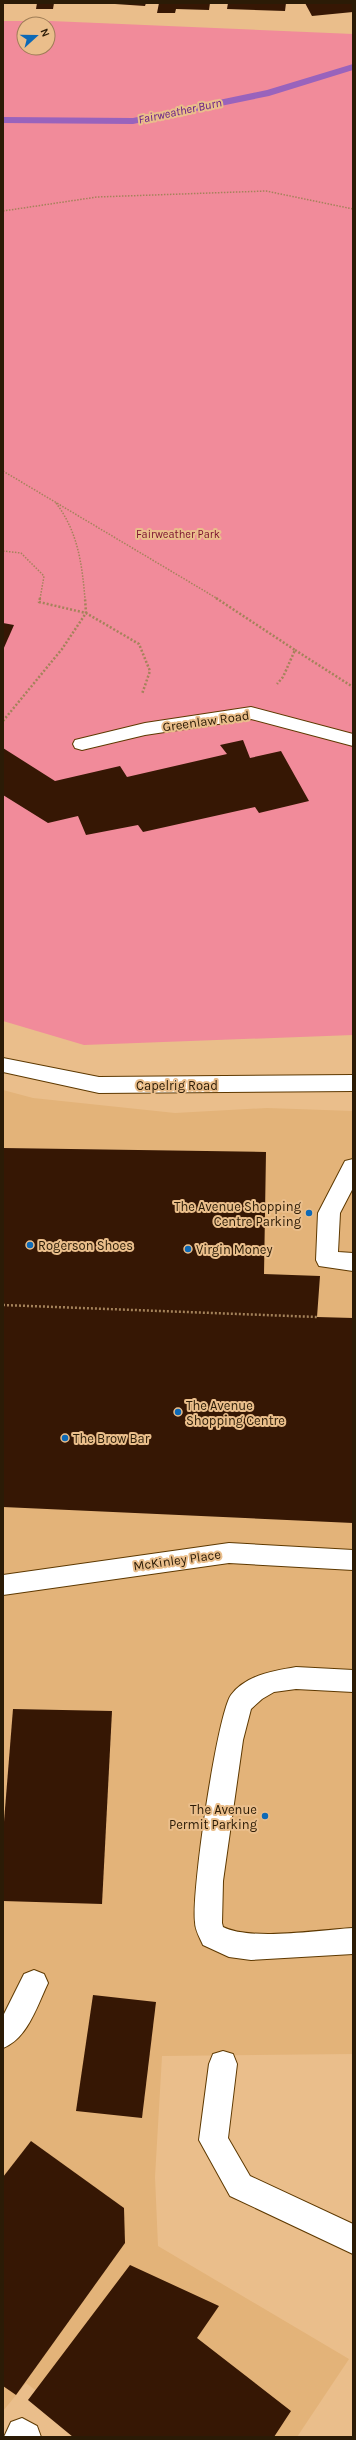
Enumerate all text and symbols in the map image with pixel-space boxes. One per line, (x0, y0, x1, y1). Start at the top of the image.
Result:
north arrow (16, 16, 56, 56)
text: N (37, 27, 52, 39)
water label: Fairweather Burn (137, 95, 223, 127)
park label: Fairweather Park (136, 528, 220, 541)
street label: Greenlaw Road (162, 707, 250, 735)
street label: Capelrig Road (136, 1078, 218, 1093)
place label: The Avenue Shopping Centre Parking (174, 1199, 302, 1229)
marker: The Avenue Shopping Centre Parking (304, 1208, 314, 1218)
place label: Rogerson Shoes (38, 1238, 133, 1253)
marker: Rogerson Shoes (25, 1240, 35, 1250)
place label: Virgin Money (196, 1242, 273, 1257)
marker: Virgin Money (183, 1244, 193, 1254)
place label: The Avenue Shopping Centre (186, 1398, 285, 1428)
marker: The Avenue Shopping Centre (173, 1407, 183, 1417)
place label: The Brow Bar (73, 1431, 150, 1446)
marker: The Brow Bar (60, 1433, 70, 1443)
street label: McKinley Place (132, 1546, 222, 1574)
place label: The Avenue Permit Parking (169, 1802, 258, 1832)
marker: The Avenue Permit Parking (260, 1811, 270, 1821)

